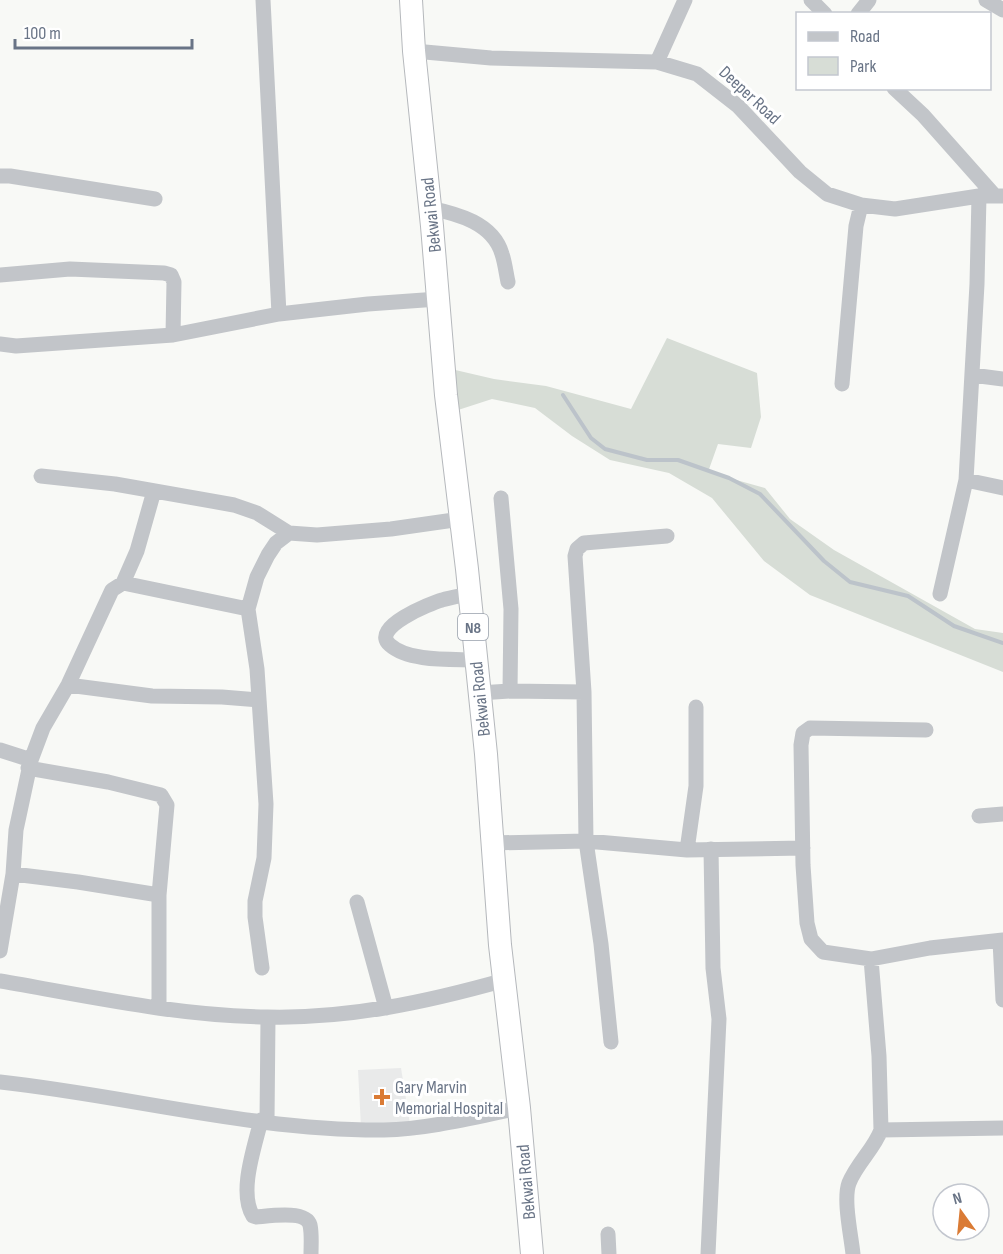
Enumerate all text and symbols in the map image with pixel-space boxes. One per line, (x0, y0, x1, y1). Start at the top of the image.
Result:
scale bar (15, 12, 192, 50)
legend (796, 12, 991, 90)
text: 100 m (24, 23, 61, 44)
text: Road (850, 26, 880, 47)
text: Park (850, 56, 876, 77)
street label: Deeper Road (715, 62, 785, 129)
street label: Bekwai Road (417, 176, 446, 253)
road number: N8 (458, 614, 488, 640)
street label: Bekwai Road (466, 660, 495, 737)
place label: Gary Marvin Memorial Hospital (395, 1077, 503, 1119)
marker: Gary Marvin Memorial Hospital (373, 1088, 391, 1106)
street label: Bekwai Road (513, 1144, 540, 1220)
north arrow (931, 1182, 991, 1242)
text: N (951, 1189, 964, 1209)

